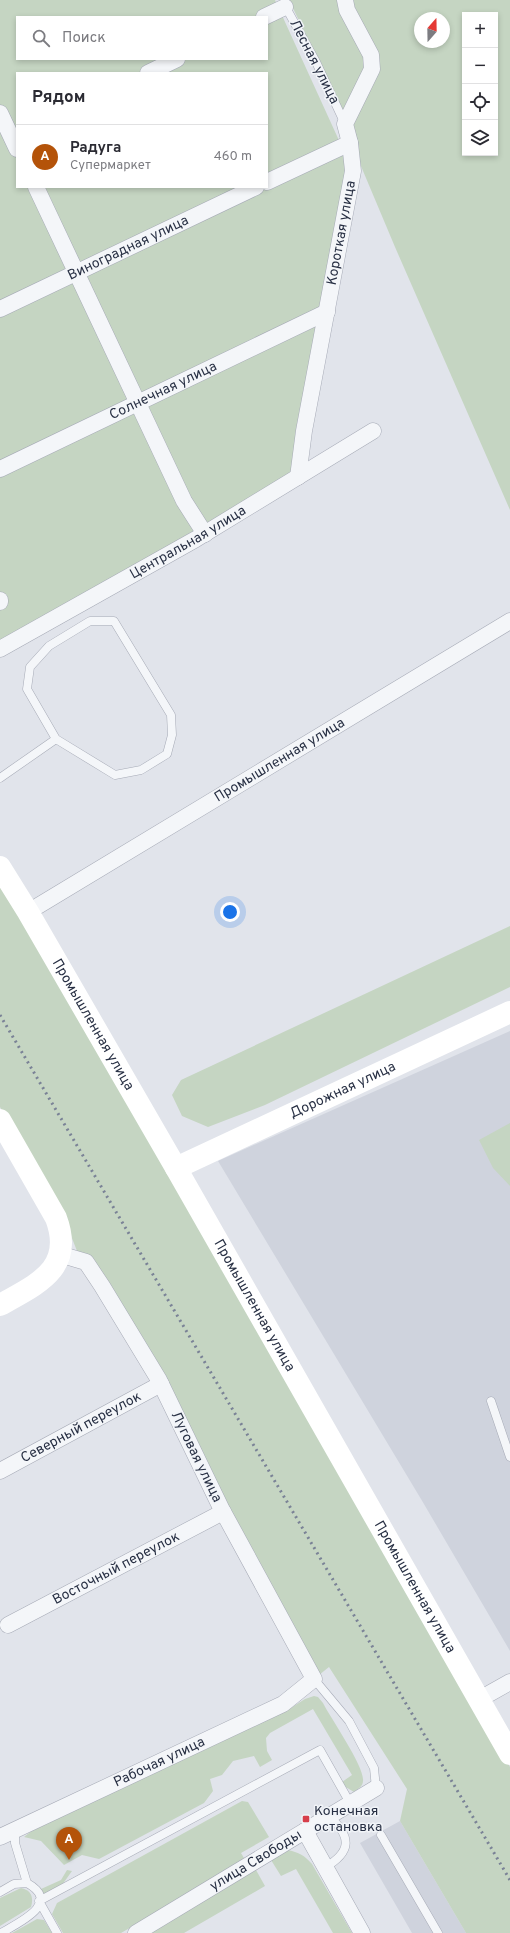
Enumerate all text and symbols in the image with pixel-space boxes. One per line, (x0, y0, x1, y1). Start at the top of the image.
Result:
north arrow (414, 12, 450, 48)
map controls (462, 12, 498, 156)
button: + (462, 12, 498, 48)
search box (16, 16, 268, 60)
street label: Лесная улица (285, 17, 343, 107)
icon: search (30, 27, 52, 49)
text: Поиск (62, 29, 106, 48)
button: − (462, 48, 498, 84)
button: locate (462, 84, 498, 120)
text: Рядом (32, 87, 85, 109)
button: layers (462, 120, 498, 156)
text: Радуга (70, 139, 121, 158)
text: A (40, 149, 50, 165)
text: 460 m (214, 149, 252, 165)
text: Супермаркет (70, 158, 151, 174)
street label: Короткая улица (323, 179, 360, 287)
street label: Виноградная улица (65, 212, 191, 284)
street label: Солнечная улица (107, 358, 220, 424)
street label: Центральная улица (127, 502, 249, 583)
street label: Промышленная улица (211, 714, 348, 806)
your location (220, 902, 240, 922)
street label: Промышленная улица (48, 956, 138, 1093)
street label: Дорожная улица (287, 1058, 398, 1122)
street label: Промышленная улица (210, 1236, 299, 1375)
street label: Северный переулок (18, 1388, 144, 1467)
street label: Луговая улица (167, 1409, 225, 1505)
street label: Промышленная улица (370, 1518, 459, 1656)
street label: Восточный переулок (50, 1528, 182, 1609)
street label: Рабочая улица (111, 1733, 208, 1791)
place label: Конечная остановка (314, 1803, 382, 1836)
marker: Конечная остановка (301, 1814, 311, 1824)
street label: улица Свободы (207, 1826, 305, 1895)
pin: A (56, 1827, 82, 1860)

